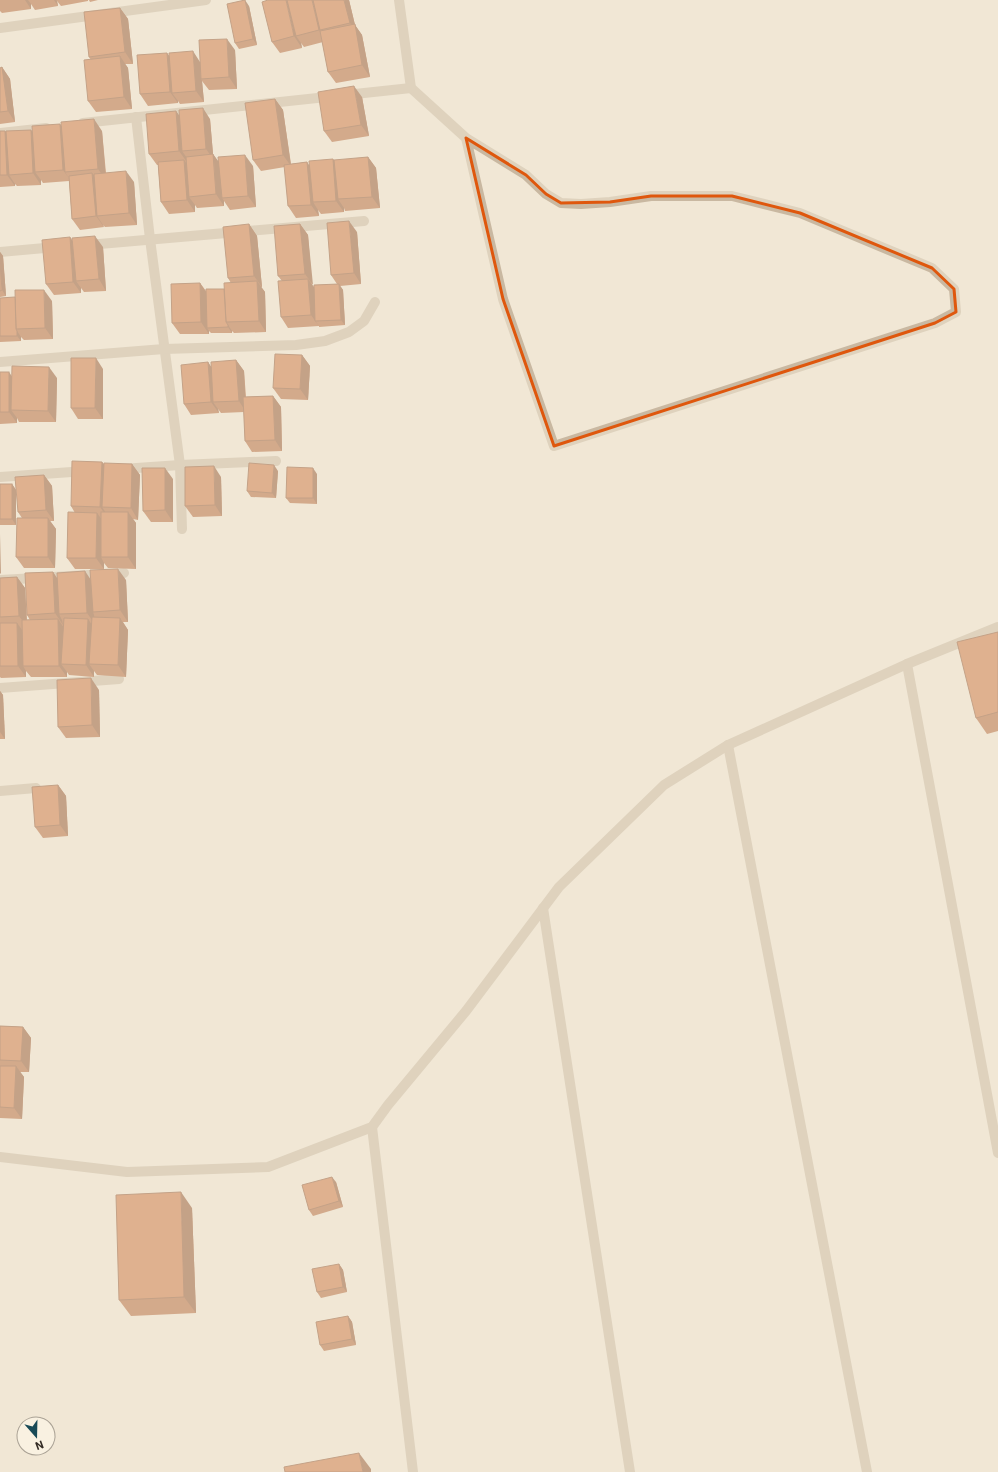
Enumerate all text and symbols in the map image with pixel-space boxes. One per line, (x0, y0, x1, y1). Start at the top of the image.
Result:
north arrow (16, 1416, 56, 1456)
text: N (33, 1437, 45, 1452)

